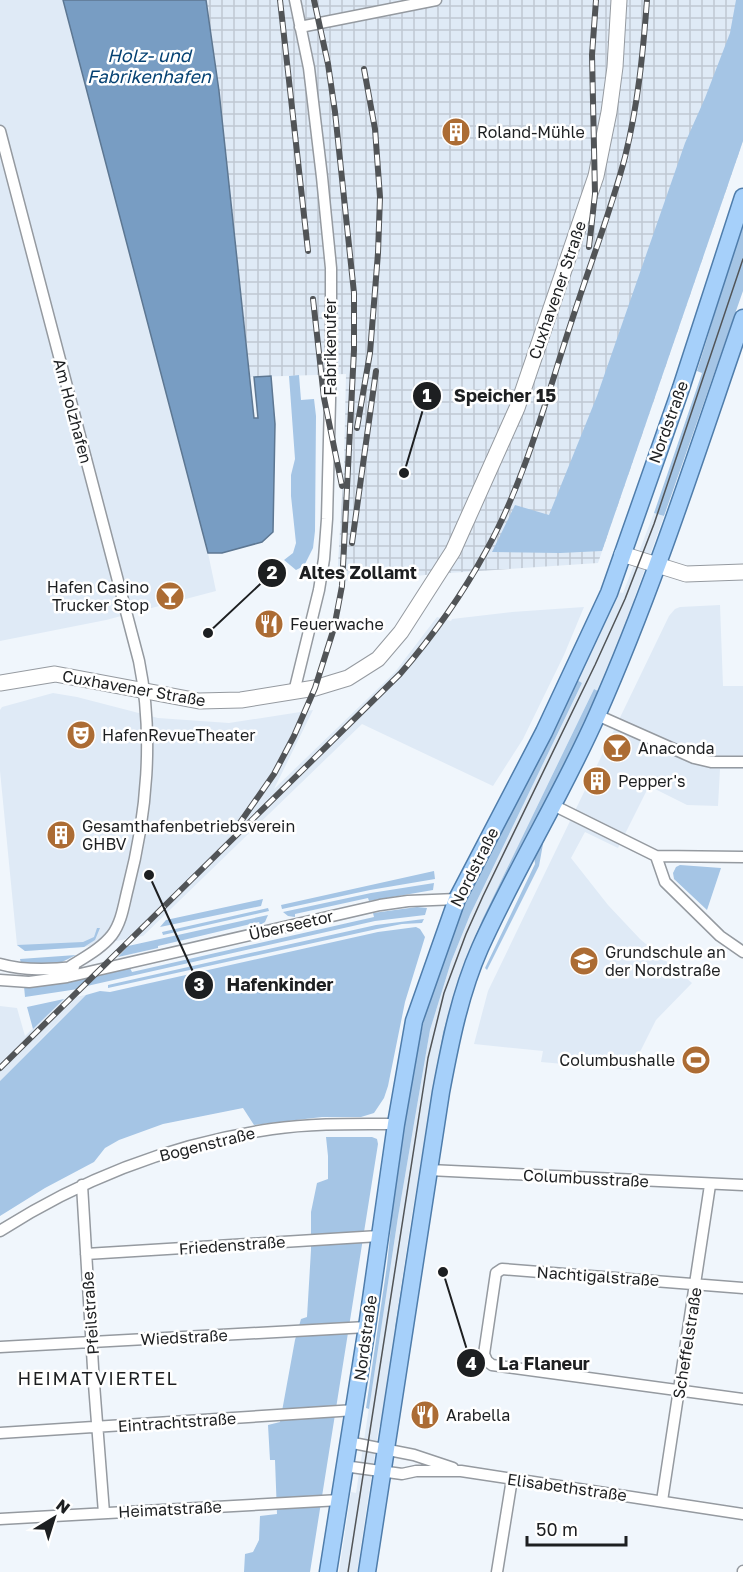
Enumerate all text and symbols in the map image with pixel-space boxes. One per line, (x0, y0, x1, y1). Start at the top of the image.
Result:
water label: Holz- und Fabrikenhafen (87, 44, 212, 87)
building icon: Roland-Mühle (440, 116, 472, 148)
place label: Roland-Mühle (477, 122, 585, 142)
street label: Cuxhavener Straße (524, 218, 590, 362)
street label: Fabrikenufer (320, 298, 340, 396)
street label: Am Holzhafen (49, 356, 97, 466)
callout: Speicher 15 (412, 378, 568, 414)
street label: Nordstraße (644, 378, 692, 466)
text: 1 (422, 384, 432, 406)
text: Speicher 15 (454, 384, 556, 406)
callout: Altes Zollamt (257, 555, 429, 591)
text: 2 (267, 561, 278, 583)
text: Altes Zollamt (299, 561, 417, 583)
place label: Hafen Casino Trucker Stop (47, 577, 149, 615)
bar icon: Hafen Casino Trucker Stop (154, 580, 186, 612)
restaurant icon: Feuerwache (253, 608, 285, 640)
place label: Feuerwache (290, 614, 384, 634)
street label: Cuxhavener Straße (61, 666, 207, 710)
theatre icon: HafenRevueTheater (65, 719, 97, 751)
place label: HafenRevueTheater (102, 725, 255, 745)
bar icon: Anaconda (601, 732, 633, 764)
place label: Anaconda (638, 738, 715, 758)
building icon: Pepper's (581, 765, 613, 797)
place label: Pepper's (618, 771, 685, 791)
place label: Gesamthafenbetriebsverein GHBV (82, 816, 295, 854)
building icon: Gesamthafenbetriebsverein GHBV (45, 819, 77, 851)
street label: Nordstraße (446, 824, 502, 910)
street label: Überseetor (247, 906, 335, 944)
place label: Grundschule an der Nordstraße (605, 942, 726, 980)
school or university icon: Grundschule an der Nordstraße (568, 945, 600, 977)
callout: Hafenkinder (184, 967, 345, 1003)
text: 3 (194, 973, 205, 995)
text: Hafenkinder (226, 973, 334, 995)
sports icon: Columbushalle (680, 1044, 712, 1076)
place label: Columbushalle (559, 1050, 675, 1070)
street label: Bogenstraße (157, 1122, 257, 1166)
street label: Columbusstraße (523, 1165, 649, 1191)
street label: Friedenstraße (178, 1231, 286, 1259)
street label: Nachtigalstraße (536, 1262, 660, 1290)
street label: Pfeilstraße (77, 1271, 103, 1355)
street label: Scheffelstraße (668, 1286, 706, 1400)
street label: Nordstraße (349, 1294, 381, 1382)
street label: Wiedstraße (140, 1325, 228, 1349)
callout: La Flaneur (456, 1345, 602, 1381)
text: 4 (465, 1352, 477, 1374)
text: La Flaneur (498, 1352, 590, 1374)
district label: HEIMATVIERTEL (18, 1367, 178, 1389)
restaurant icon: Arabella (409, 1399, 441, 1431)
place label: Arabella (446, 1405, 510, 1425)
street label: Eintrachtstraße (117, 1408, 237, 1436)
street label: Elisabethstraße (506, 1469, 628, 1505)
north arrow (24, 1488, 84, 1548)
text: N (52, 1495, 74, 1518)
street label: Heimatstraße (118, 1496, 222, 1522)
scale bar (527, 1509, 626, 1547)
text: 50 m (536, 1518, 578, 1540)

